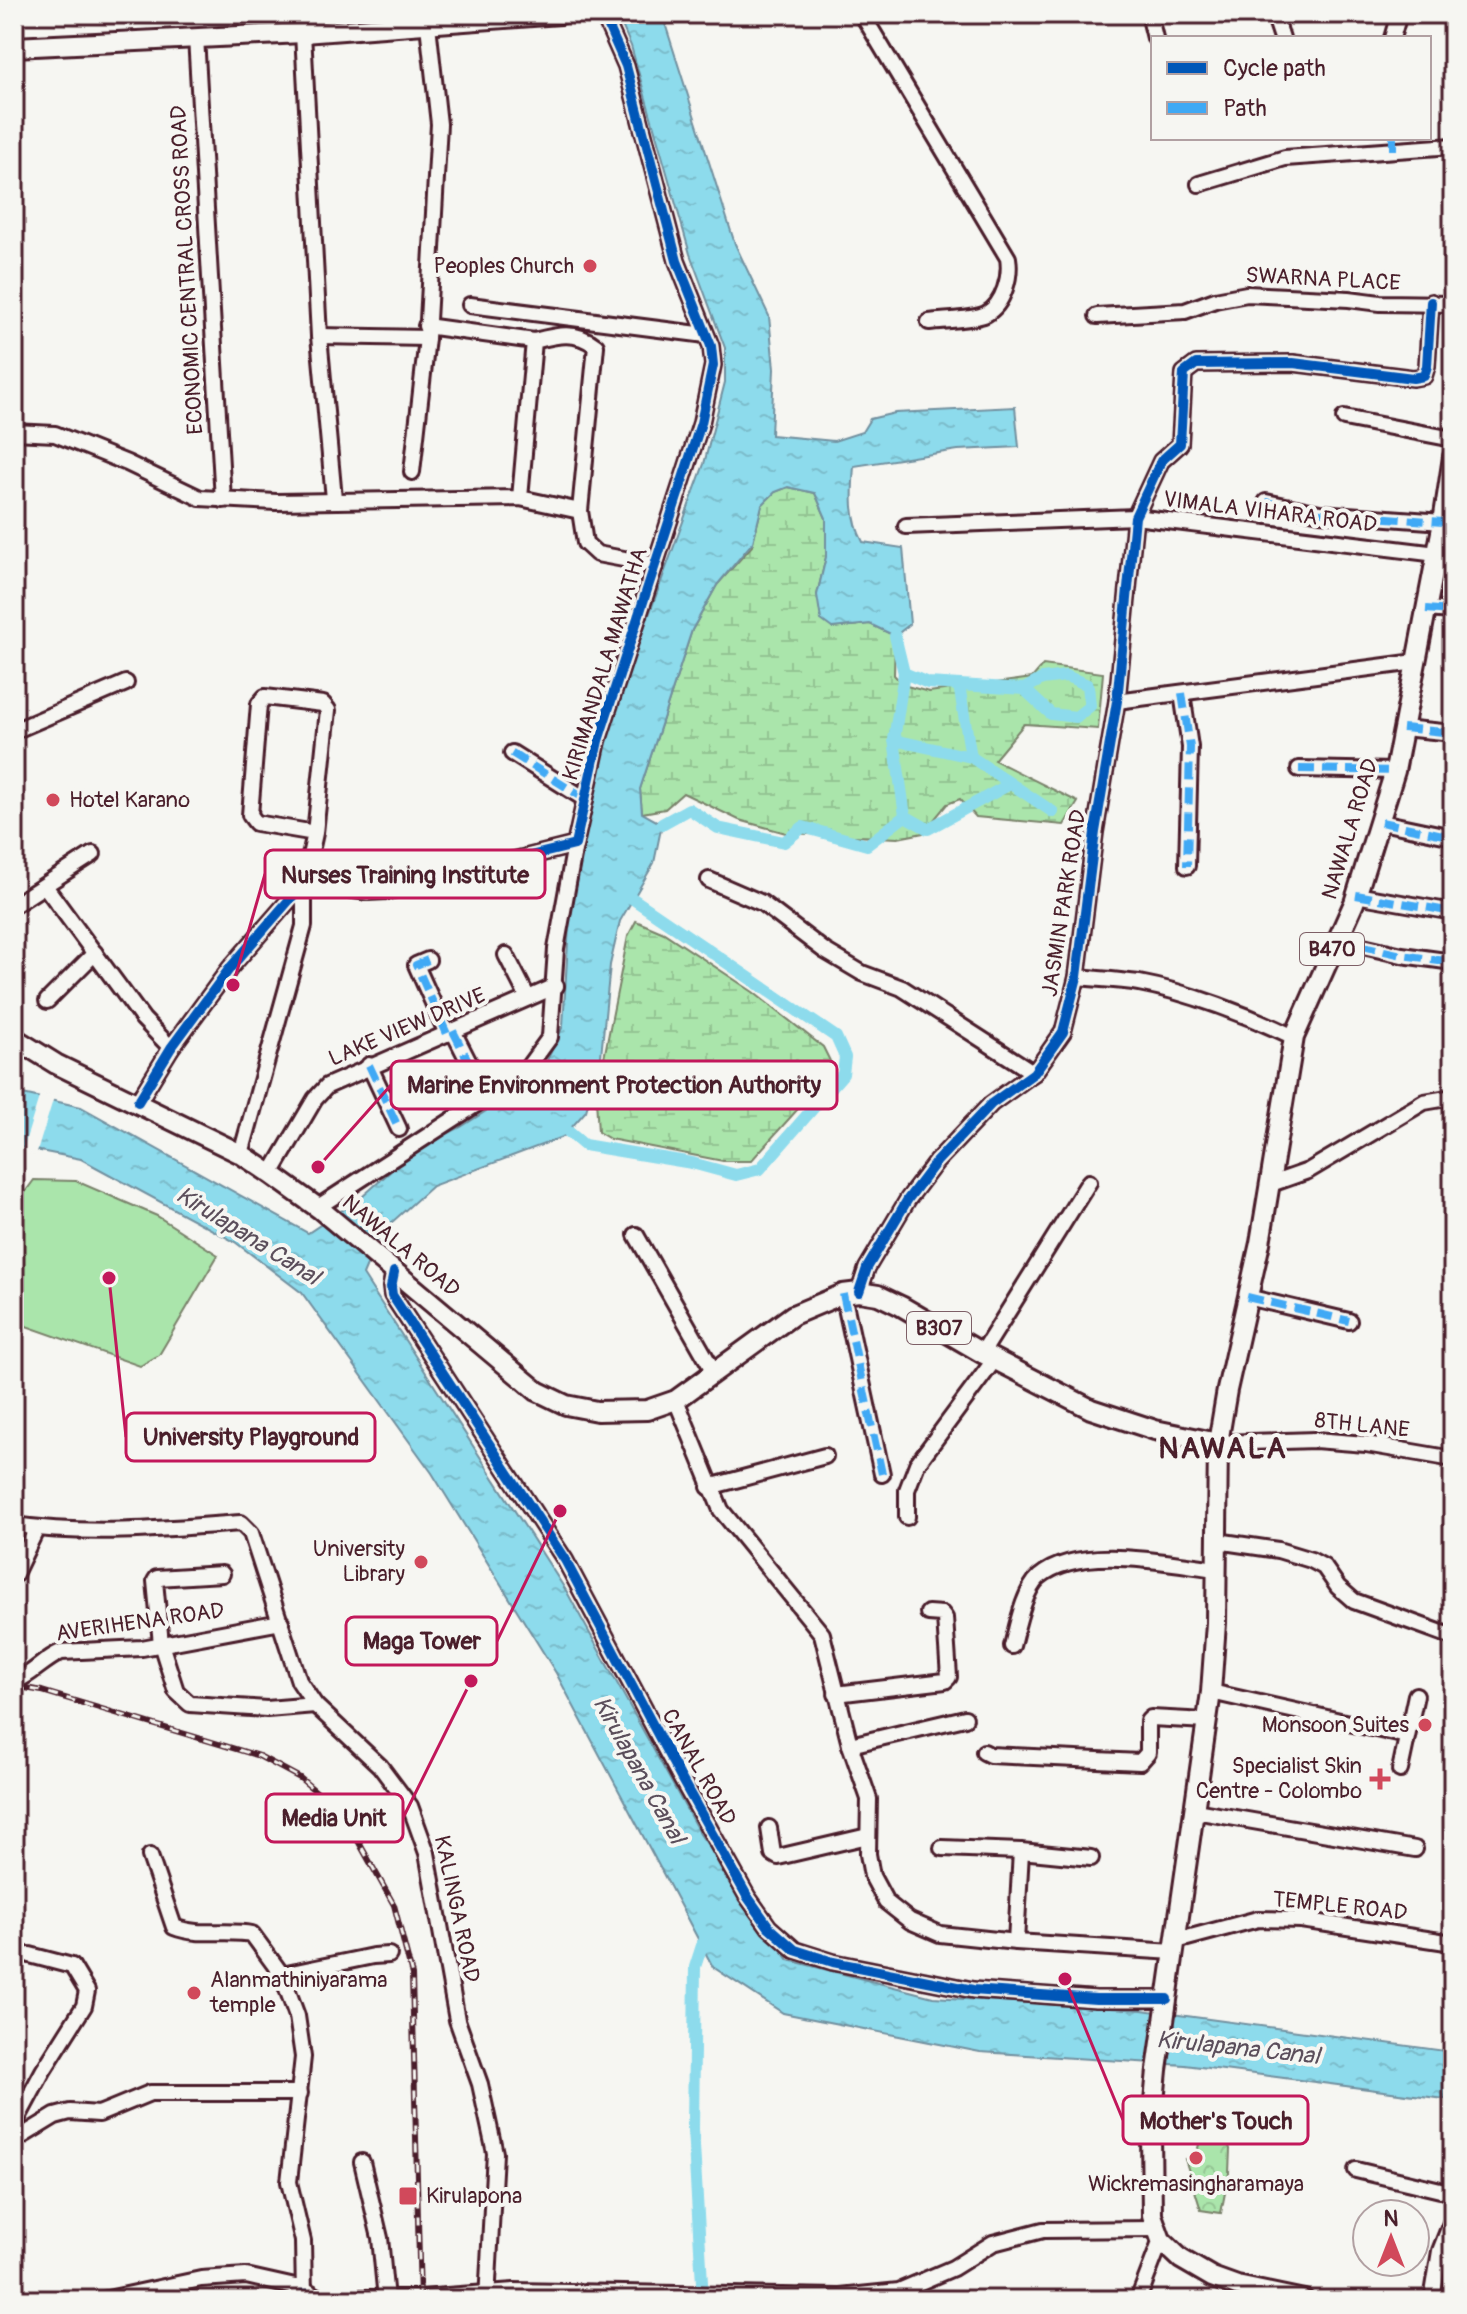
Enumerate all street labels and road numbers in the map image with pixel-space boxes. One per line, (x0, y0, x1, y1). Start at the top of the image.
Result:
street label: ECONOMIC CENTRAL CROSS ROAD (164, 105, 210, 435)
street label: SWARNA PLACE (1245, 261, 1401, 297)
street label: VIMALA VIHARA ROAD (1162, 485, 1378, 539)
street label: KIRIMANDALA MAWATHA (556, 544, 654, 784)
street label: NAWALA ROAD (1315, 755, 1385, 903)
street label: JASMIN PARK ROAD (1035, 808, 1093, 998)
road number: B470 (1300, 933, 1364, 965)
street label: LAKE VIEW DRIVE (324, 981, 490, 1073)
street label: NAWALA ROAD (336, 1188, 466, 1304)
road number: B307 (907, 1312, 971, 1344)
street label: 8TH LANE (1313, 1406, 1411, 1444)
street label: AVERIHENA ROAD (54, 1596, 226, 1648)
street label: CANAL ROAD (655, 1704, 743, 1830)
street label: KALINGA ROAD (428, 1833, 486, 1985)
street label: TEMPLE ROAD (1271, 1885, 1409, 1927)

